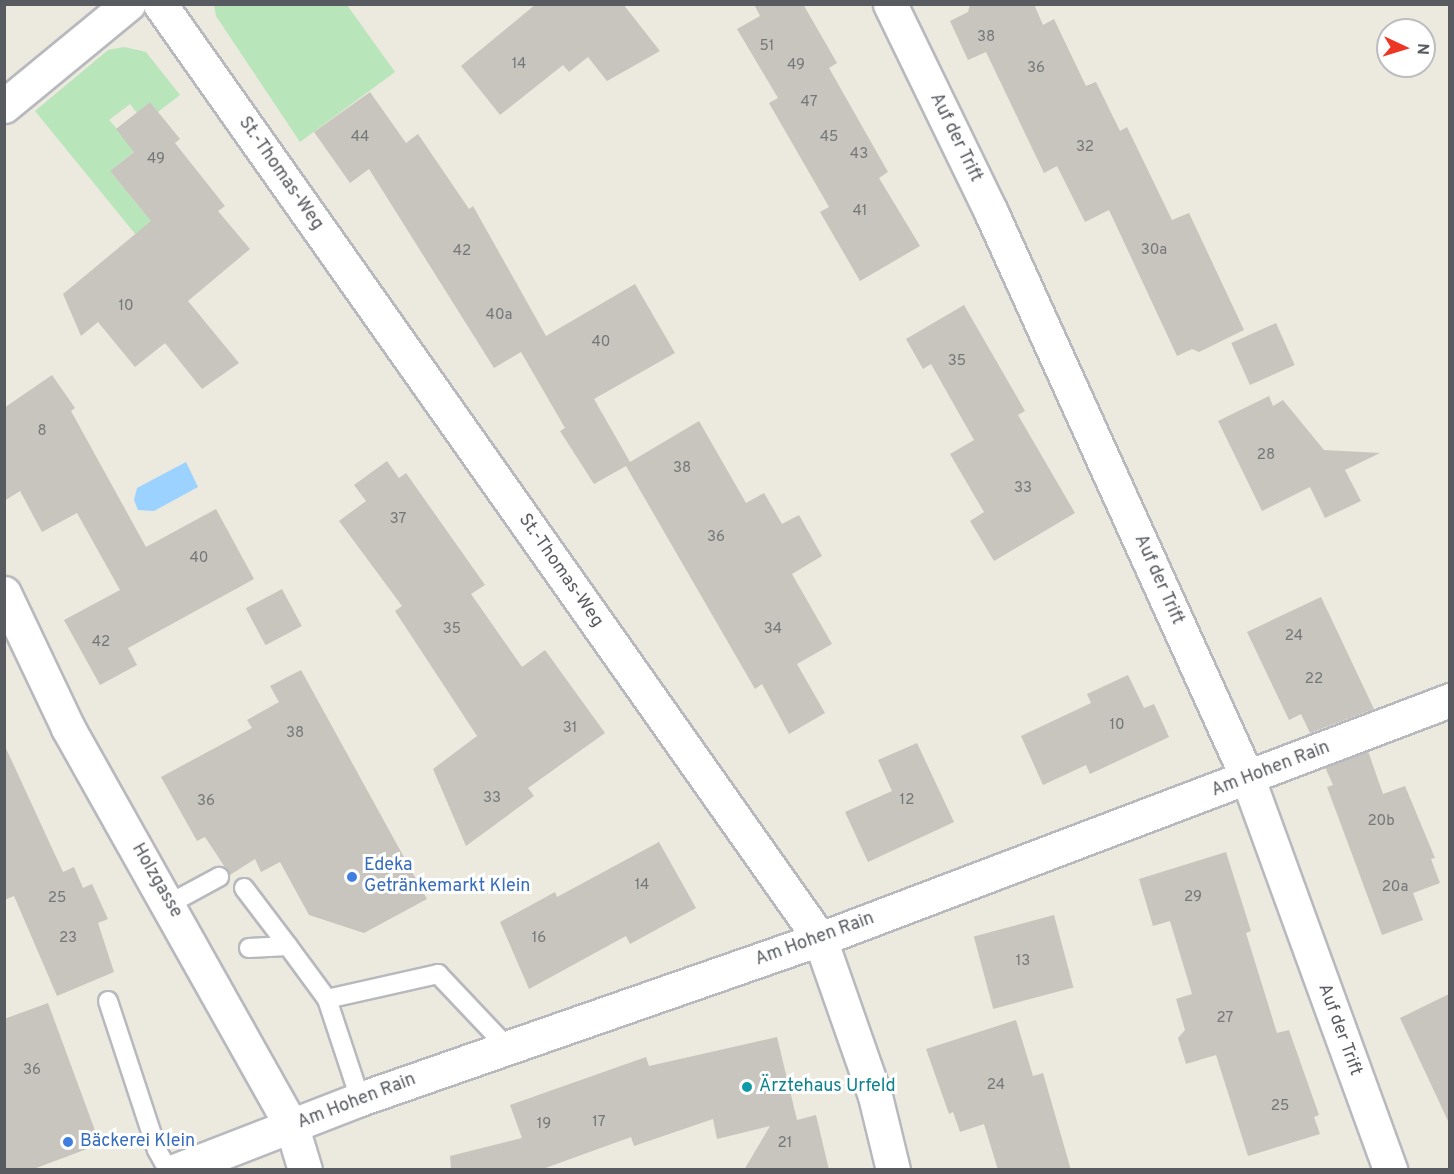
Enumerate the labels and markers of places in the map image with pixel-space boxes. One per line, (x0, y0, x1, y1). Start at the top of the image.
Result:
place label: Edeka Getränkemarkt Klein (364, 856, 530, 898)
marker: Edeka Getränkemarkt Klein (345, 870, 359, 884)
place label: Ärztehaus Urfeld (759, 1076, 896, 1098)
marker: Ärztehaus Urfeld (740, 1080, 754, 1094)
place label: Bäckerei Klein (80, 1131, 195, 1153)
marker: Bäckerei Klein (61, 1135, 75, 1149)

